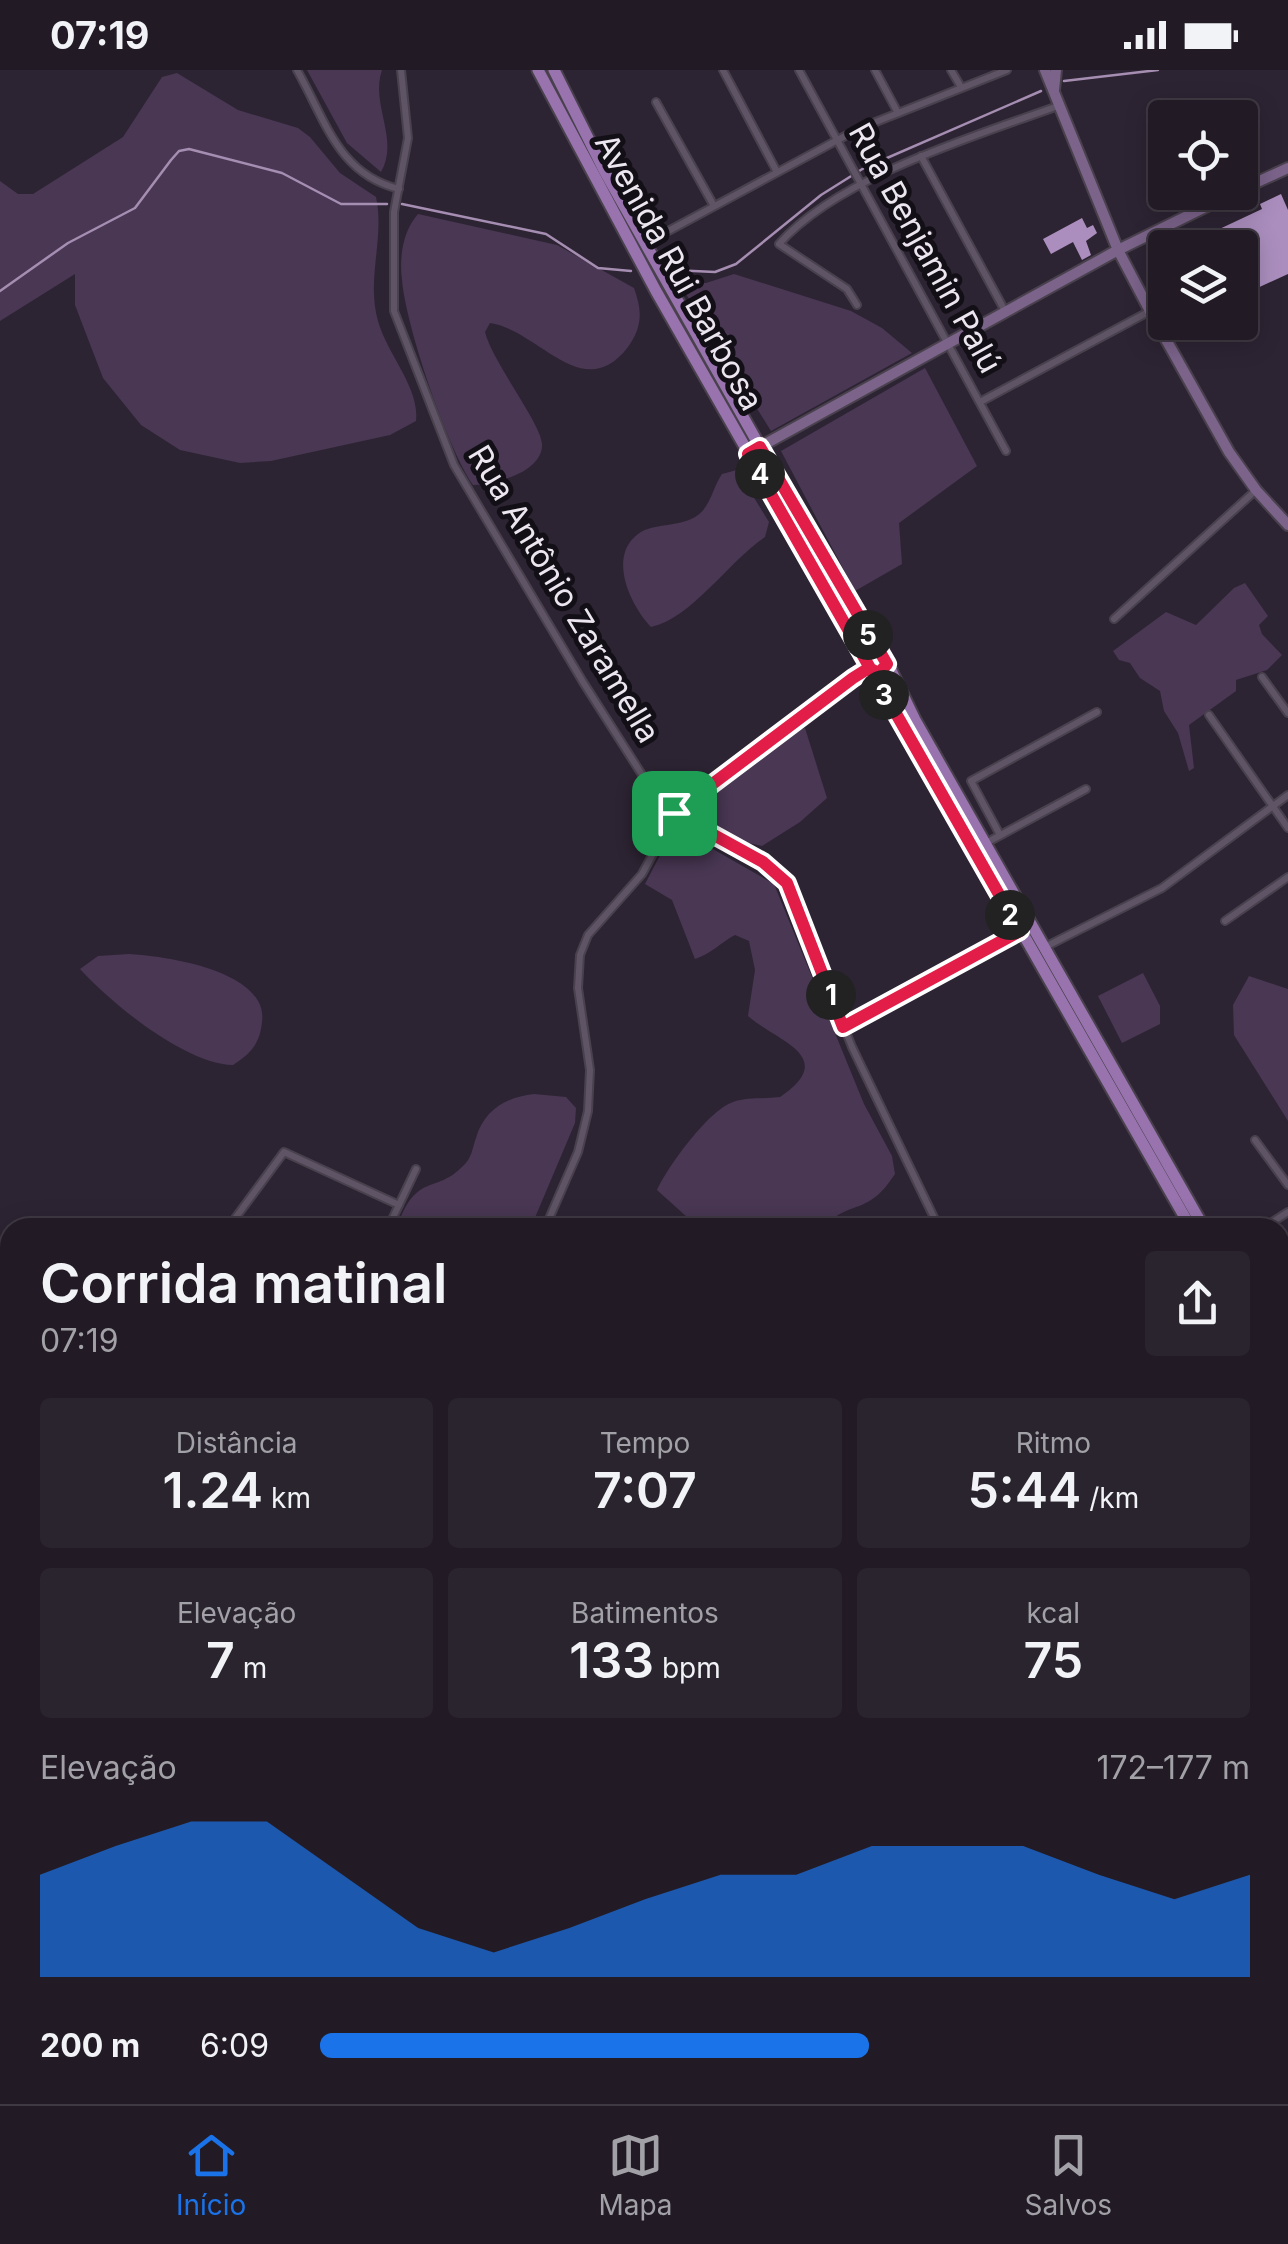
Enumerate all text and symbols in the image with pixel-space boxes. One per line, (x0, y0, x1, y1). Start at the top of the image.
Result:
text: 07:19 (50, 12, 149, 58)
map controls (1148, 100, 1258, 340)
button: locate (1148, 100, 1258, 210)
street label: Rua Benjamin Palú (841, 116, 1010, 379)
street label: Avenida Rui Barbosa (587, 127, 772, 417)
button: layers (1148, 230, 1258, 340)
street label: Rua Antônio Zaramella (460, 438, 669, 749)
pin: 4 (735, 449, 785, 499)
text: 4 (751, 457, 769, 491)
pin: 5 (843, 610, 893, 660)
text: 5 (859, 618, 877, 652)
pin: 3 (859, 670, 909, 720)
text: 3 (875, 678, 893, 712)
pin (632, 771, 717, 856)
icon: arrive (647, 786, 702, 841)
pin: 2 (985, 890, 1035, 940)
text: 2 (1001, 898, 1019, 932)
pin: 1 (806, 970, 856, 1020)
text: 1 (825, 978, 837, 1012)
text: Corrida matinal (40, 1250, 447, 1316)
button: share (1145, 1251, 1250, 1356)
text: 07:19 (40, 1321, 119, 1360)
text: Distância (176, 1426, 298, 1460)
text: Tempo (600, 1426, 690, 1460)
text: Ritmo (1016, 1426, 1091, 1460)
text: 1.24 (162, 1460, 263, 1520)
text: 7:07 (593, 1460, 697, 1520)
text: 5:44 (967, 1460, 1081, 1520)
text: km (263, 1481, 311, 1515)
text: /km (1081, 1481, 1139, 1515)
text: Elevação (177, 1596, 296, 1630)
text: Batimentos (571, 1596, 719, 1630)
text: kcal (1027, 1596, 1080, 1630)
text: 7 (206, 1630, 235, 1690)
text: 133 (569, 1630, 654, 1690)
text: 75 (1023, 1630, 1083, 1690)
text: m (235, 1651, 267, 1685)
text: bpm (654, 1651, 721, 1685)
text: Elevação (40, 1748, 177, 1787)
text: 172–177 m (1096, 1748, 1250, 1787)
text: 200 m (40, 2026, 140, 2065)
text: 6:09 (200, 2026, 269, 2065)
tab: Início (176, 2128, 246, 2222)
tab: Mapa (598, 2128, 673, 2222)
tab: Salvos (1025, 2128, 1112, 2222)

